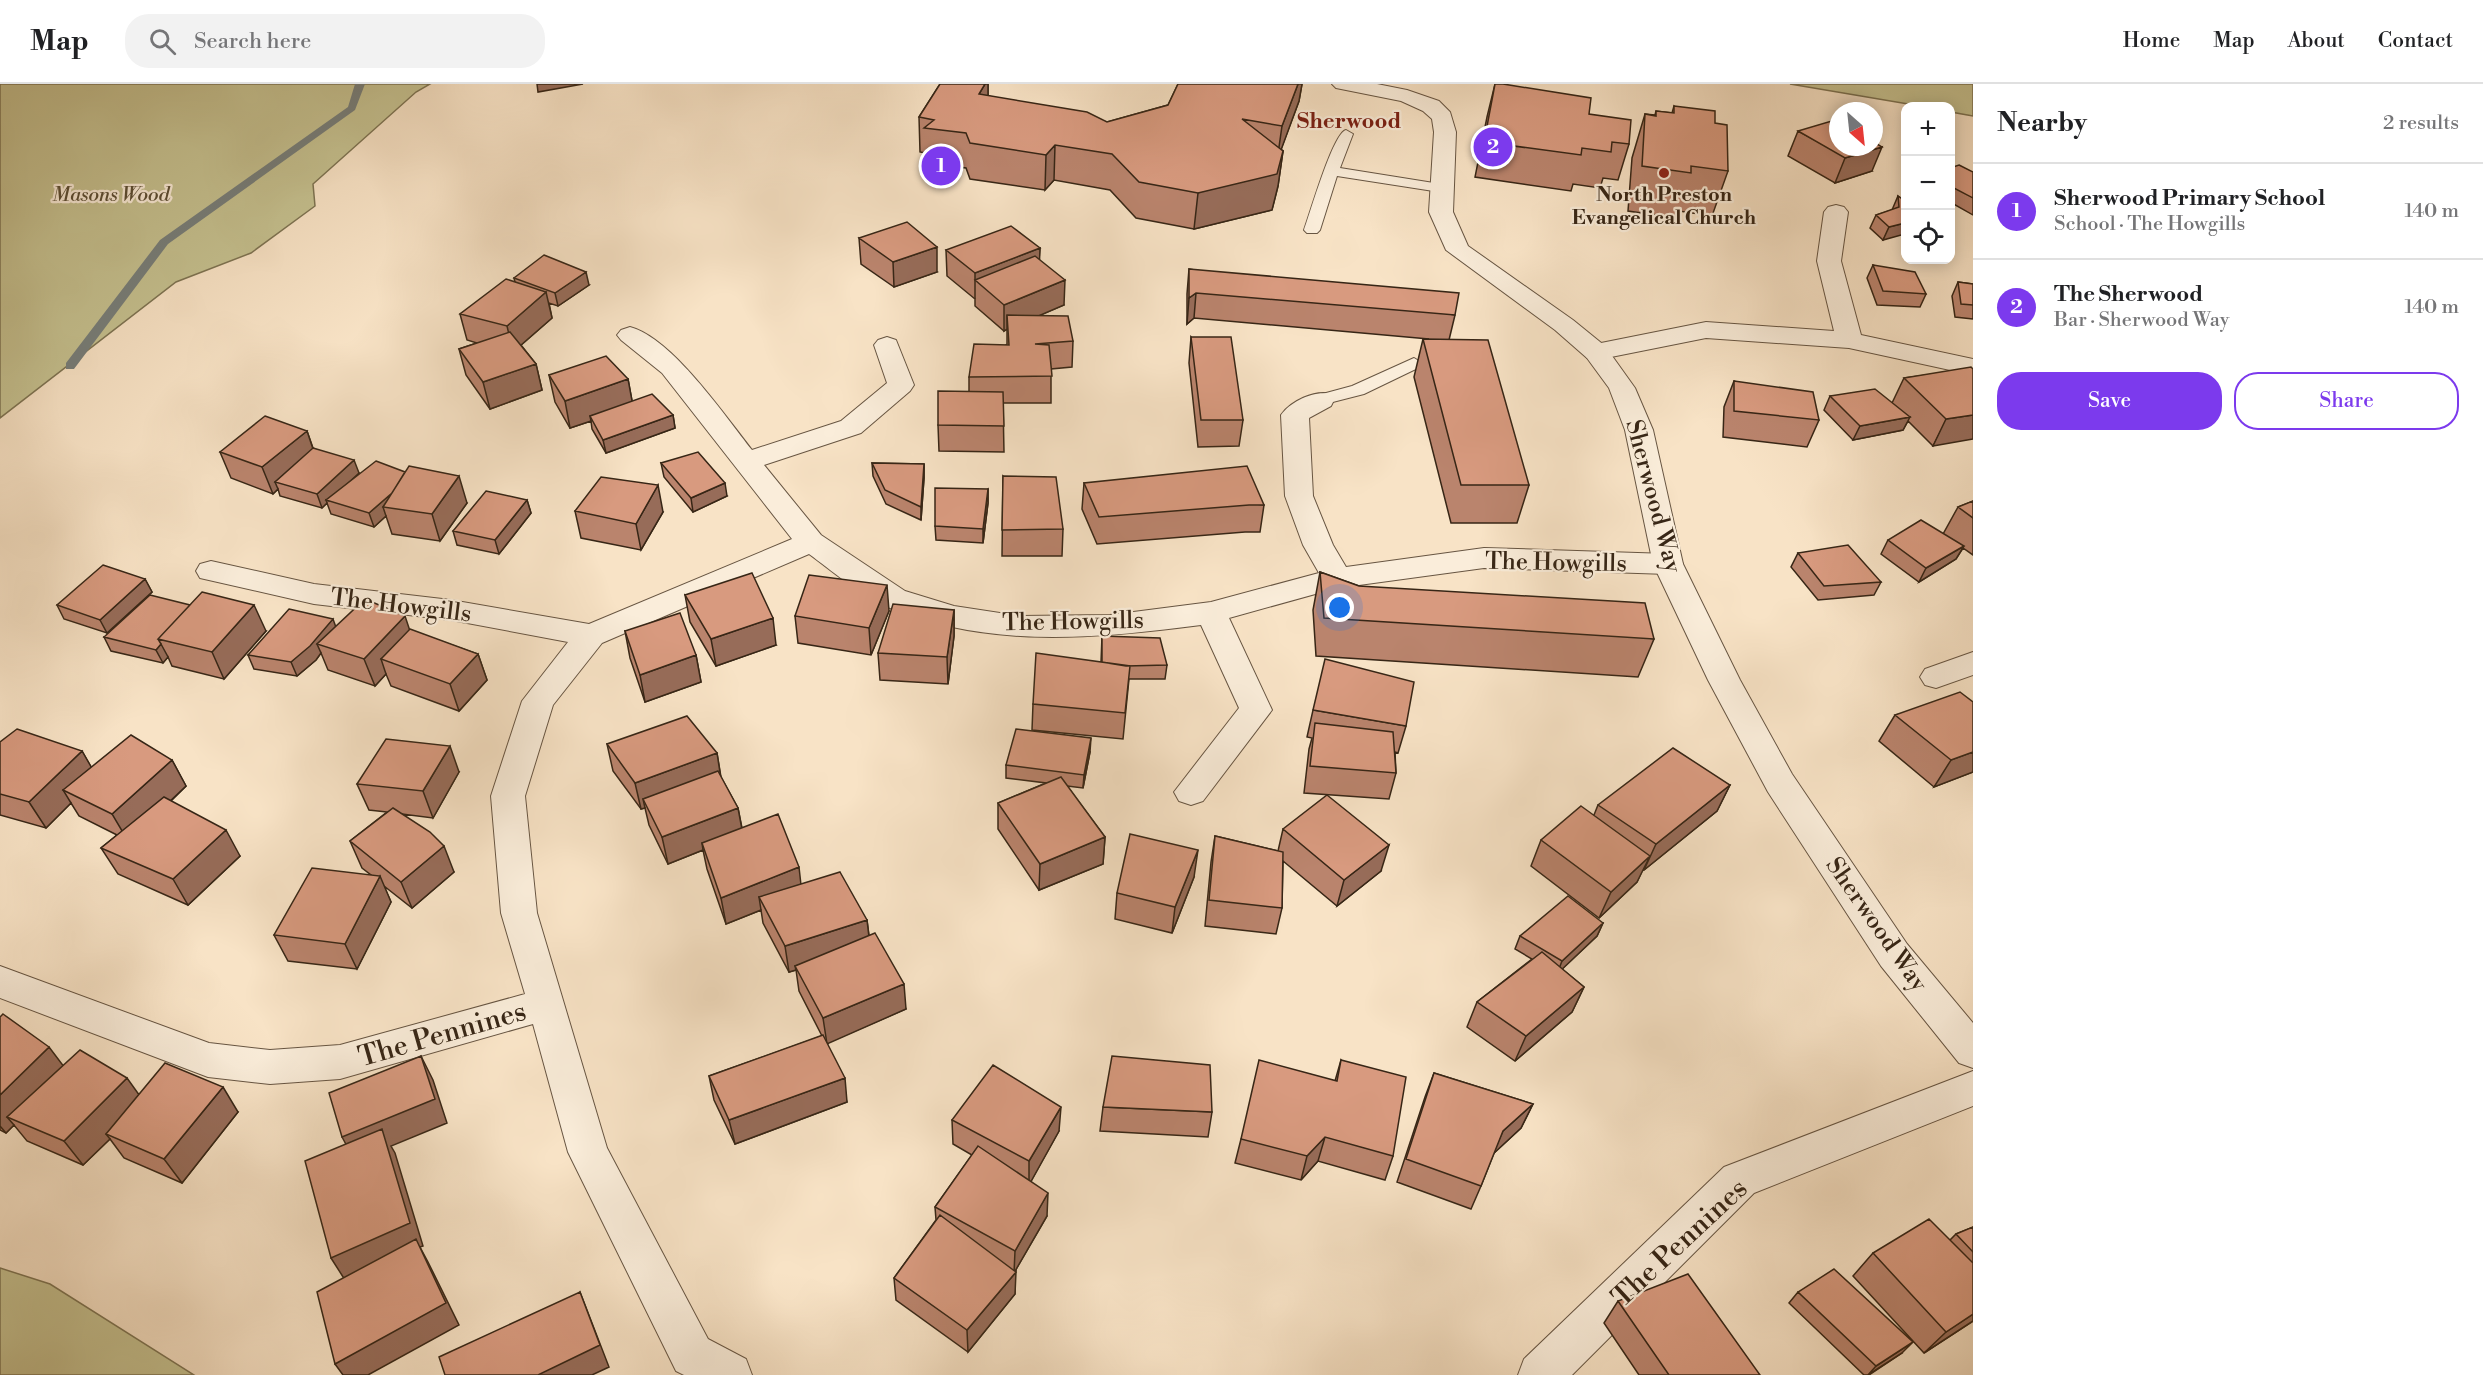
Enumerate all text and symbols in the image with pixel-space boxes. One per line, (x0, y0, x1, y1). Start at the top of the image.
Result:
search box (125, 14, 545, 68)
text: Map (30, 24, 89, 59)
icon: search (146, 25, 179, 58)
text: Search here (194, 28, 311, 55)
text: Home (2123, 28, 2180, 54)
text: Map (2213, 28, 2255, 54)
text: About (2288, 28, 2345, 54)
text: Contact (2378, 28, 2453, 54)
north arrow (1829, 102, 1883, 156)
map controls (1901, 102, 1955, 264)
button: + (1901, 102, 1955, 156)
text: Nearby (1997, 107, 2087, 139)
district label: Sherwood (1297, 108, 1401, 135)
text: 2 results (2383, 111, 2459, 136)
pin: 2 (1474, 124, 1512, 170)
pin: 1 (922, 144, 960, 188)
button: − (1901, 156, 1955, 210)
marker: North Preston Evangelical Church (1657, 166, 1671, 180)
park label: Masons Wood (52, 183, 170, 208)
place label: North Preston Evangelical Church (1572, 183, 1757, 231)
text: Sherwood Primary School (2054, 185, 2325, 212)
text: 1 (2012, 199, 2021, 224)
text: 140 m (2404, 199, 2459, 224)
button: locate (1901, 210, 1955, 264)
text: School · The Howgills (2054, 212, 2245, 237)
text: The Sherwood (2054, 281, 2203, 308)
text: 2 (2010, 295, 2023, 320)
text: 140 m (2404, 295, 2459, 320)
text: Bar · Sherwood Way (2054, 308, 2229, 333)
button: Save (1997, 372, 2222, 430)
button: Share (2234, 372, 2459, 430)
street label: Sherwood Way (1618, 416, 1688, 576)
street label: The Howgills (1485, 547, 1627, 579)
street label: The Howgills (329, 582, 473, 630)
your location (1325, 593, 1354, 622)
street label: The Howgills (1002, 606, 1144, 638)
street label: Sherwood Way (1819, 852, 1934, 998)
street label: The Pennines (354, 994, 530, 1075)
street label: The Pennines (1605, 1171, 1755, 1315)

